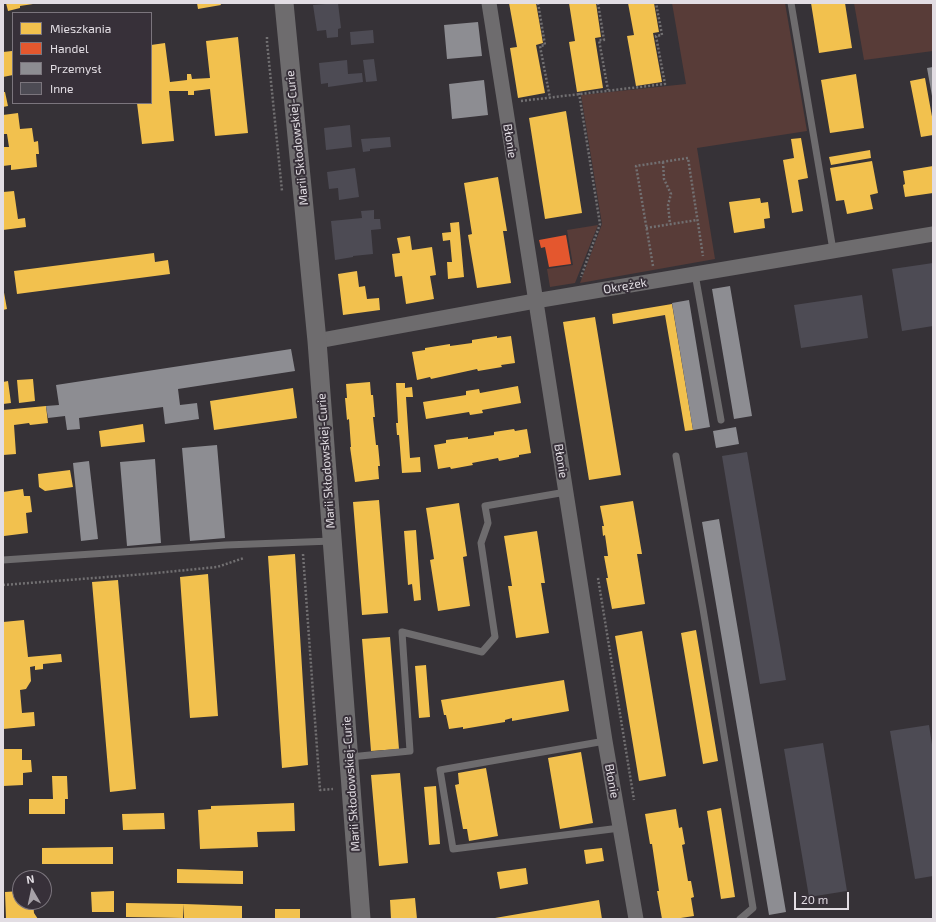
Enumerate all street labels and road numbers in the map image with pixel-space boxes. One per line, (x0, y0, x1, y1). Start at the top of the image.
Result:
street label: Marii Skłodowskiej-Curie (283, 70, 311, 206)
street label: Błonie (500, 123, 520, 159)
street label: Okrężek (602, 275, 648, 297)
street label: Marii Skłodowskiej-Curie (314, 393, 338, 529)
street label: Błonie (551, 443, 571, 479)
street label: Marii Skłodowskiej-Curie (339, 716, 363, 852)
street label: Błonie (602, 763, 622, 799)

